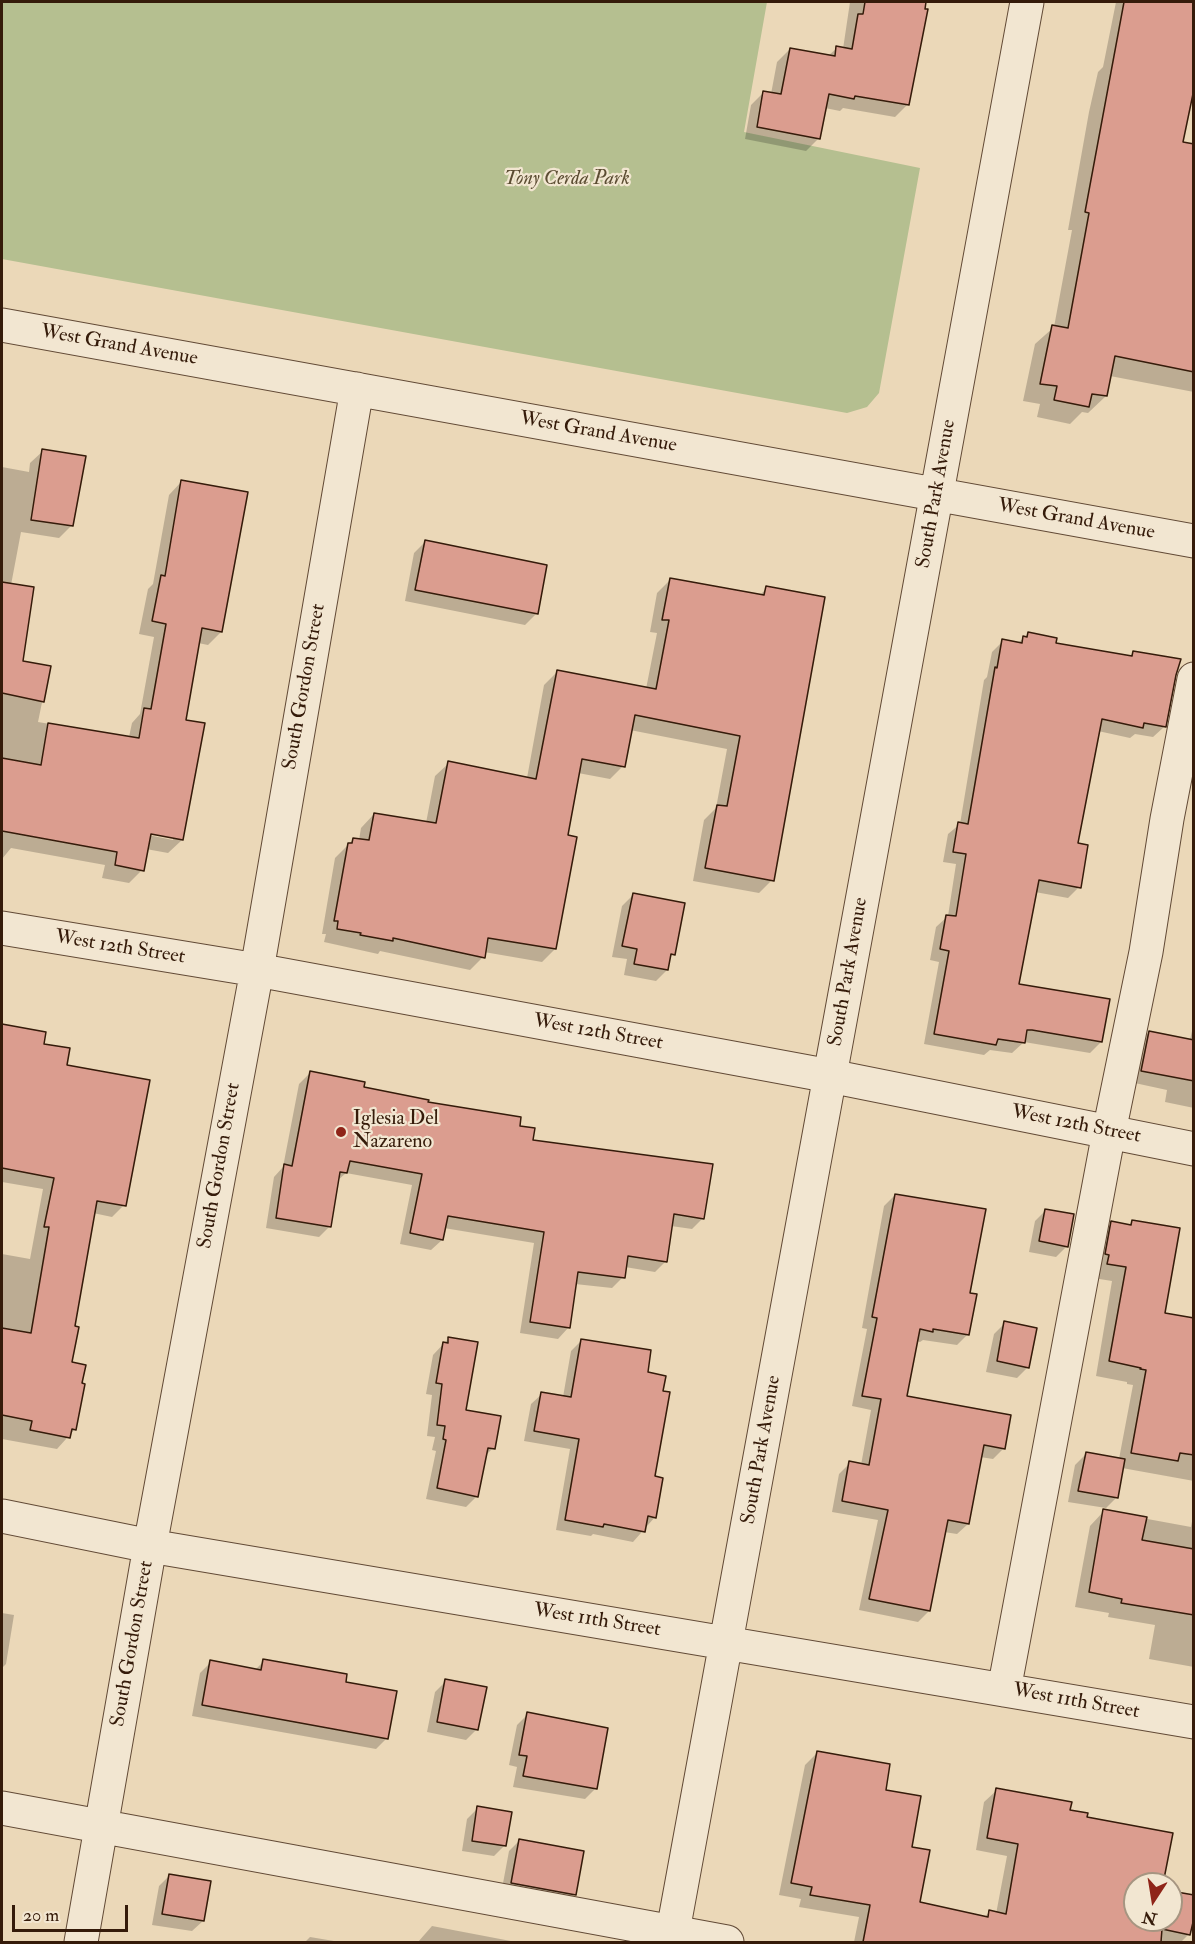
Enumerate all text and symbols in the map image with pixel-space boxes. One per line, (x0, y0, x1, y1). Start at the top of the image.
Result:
park label: Tony Cerda Park (504, 168, 630, 192)
street label: West Grand Avenue (39, 320, 199, 372)
street label: West Grand Avenue (518, 407, 678, 459)
street label: South Park Avenue (912, 418, 962, 570)
street label: West Grand Avenue (996, 494, 1156, 546)
street label: South Gordon Street (279, 602, 331, 772)
street label: South Park Avenue (824, 896, 874, 1048)
street label: West 12th Street (53, 926, 187, 970)
street label: West 12th Street (531, 1010, 665, 1056)
street label: South Gordon Street (194, 1081, 246, 1251)
street label: West 12th Street (1009, 1101, 1143, 1149)
place label: Iglesia Del Nazareno (353, 1108, 439, 1155)
marker: Iglesia Del Nazareno (334, 1125, 348, 1139)
street label: South Park Avenue (737, 1374, 787, 1526)
street label: South Gordon Street (107, 1559, 159, 1729)
street label: West 11th Street (532, 1599, 662, 1643)
street label: West 11th Street (1011, 1679, 1141, 1725)
north arrow (1123, 1872, 1183, 1932)
scale bar (15, 1893, 130, 1931)
text: 20 m (23, 1904, 59, 1927)
text: N (1141, 1906, 1159, 1929)

